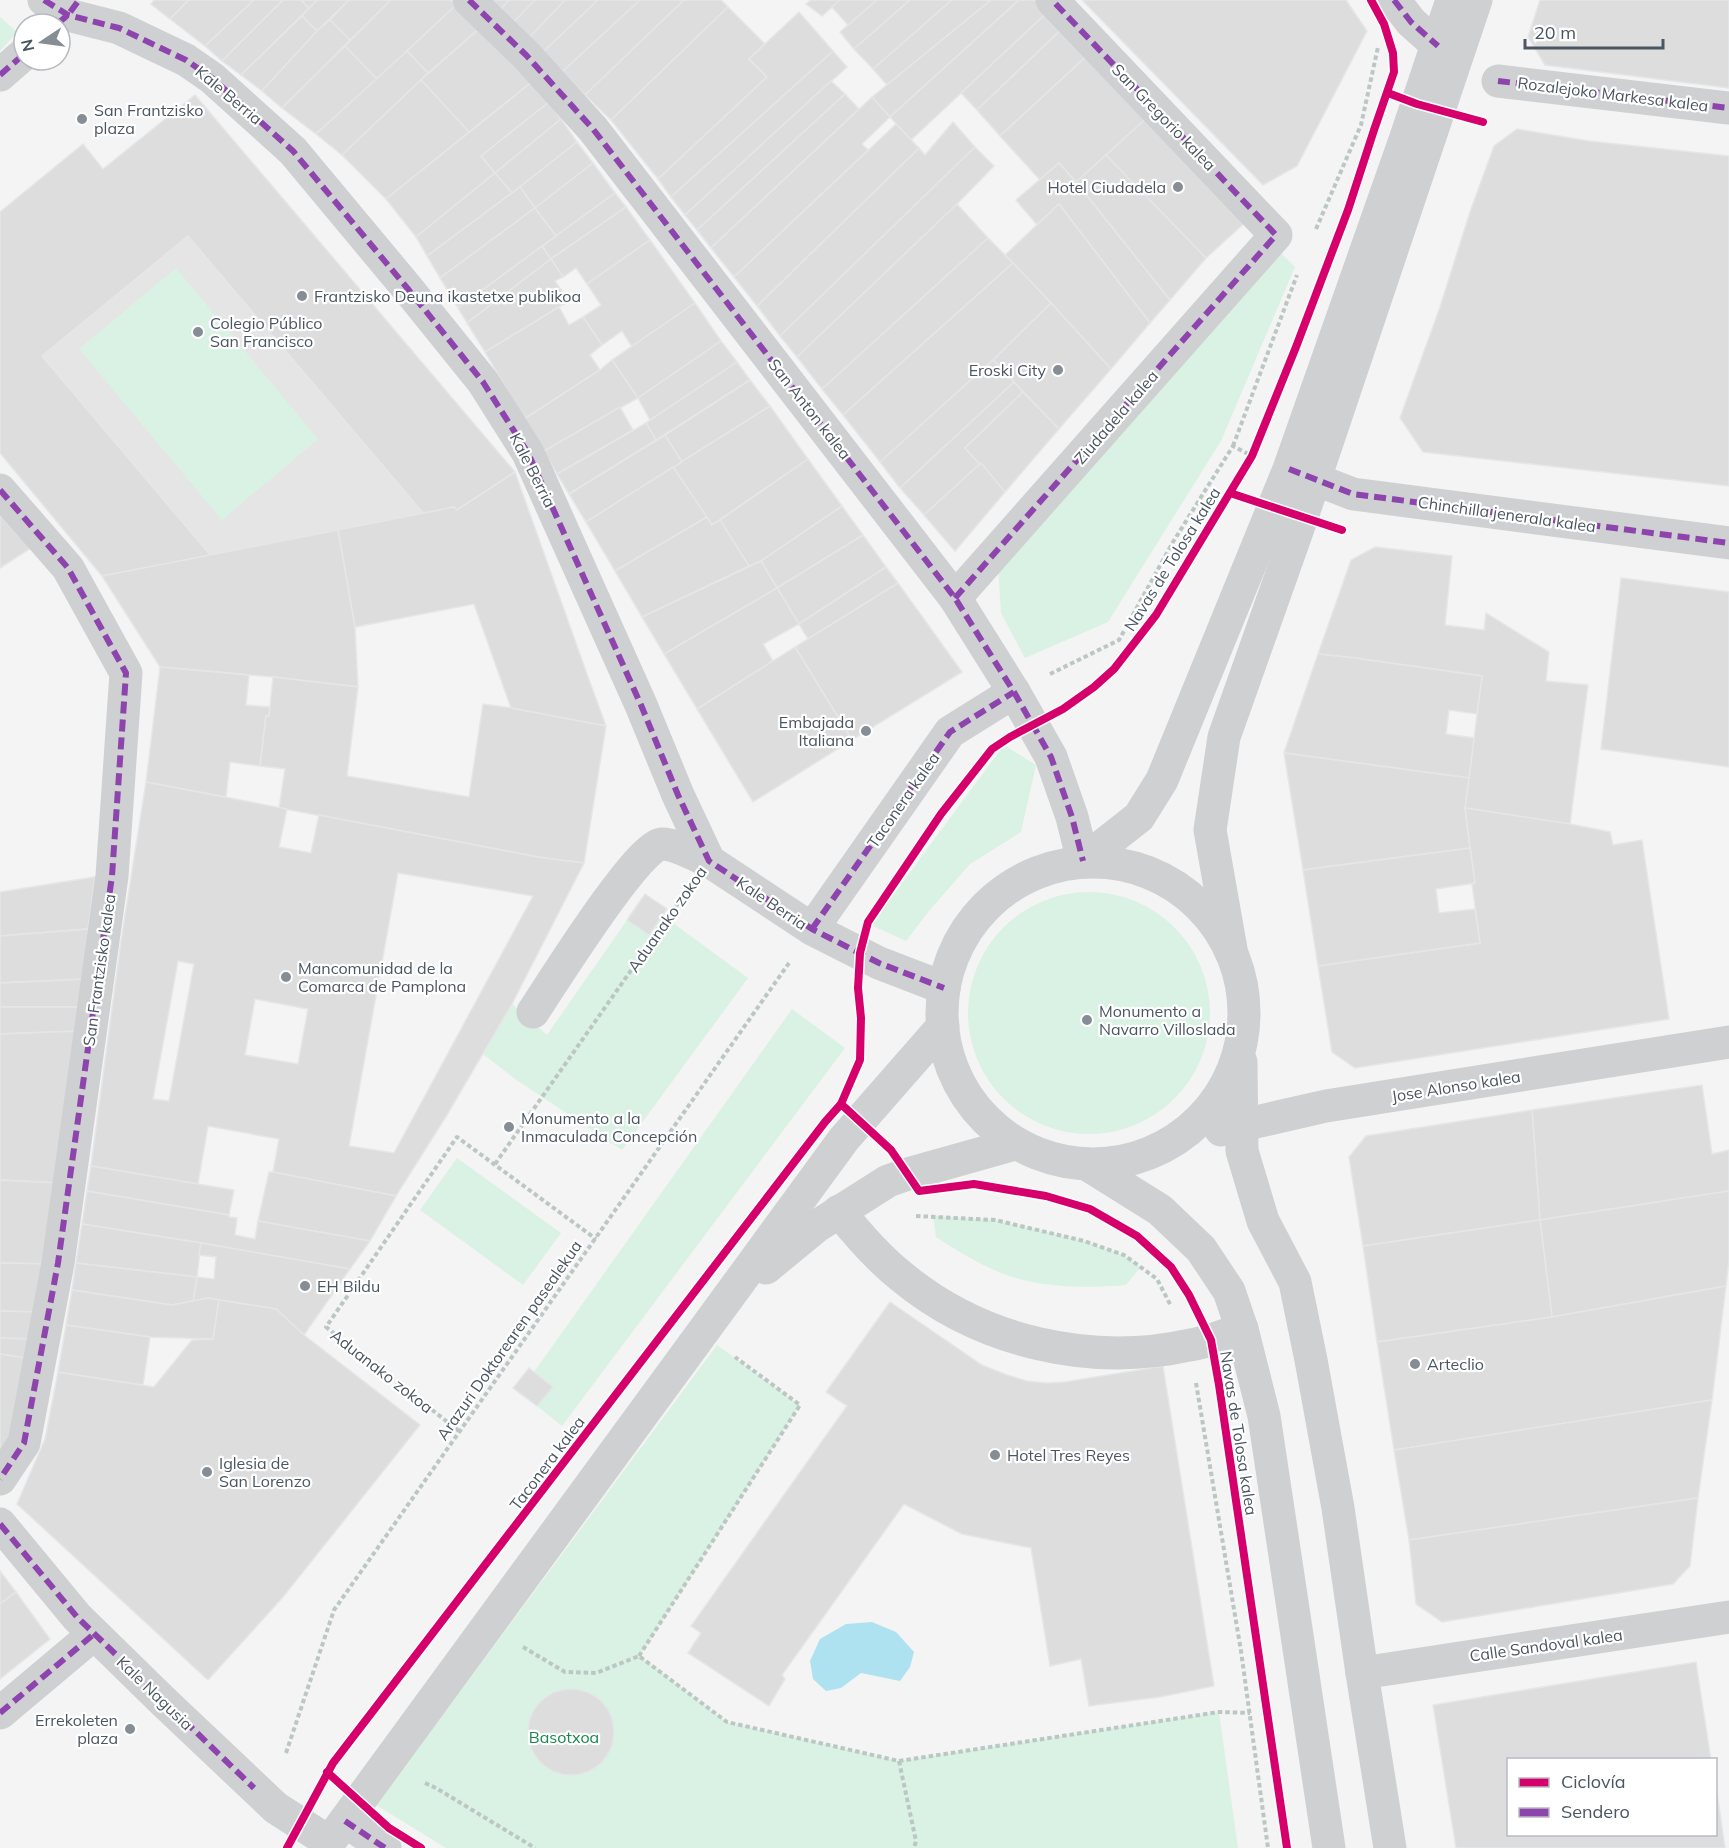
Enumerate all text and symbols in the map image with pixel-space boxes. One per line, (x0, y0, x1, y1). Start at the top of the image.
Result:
north arrow (12, 12, 72, 72)
scale bar (1525, 12, 1663, 50)
text: 20 m (1534, 21, 1576, 44)
text: N (16, 37, 38, 54)
street label: San Gregorio kalea (1108, 59, 1220, 175)
street label: Kale Berria (192, 61, 266, 129)
street label: Rozalejoko Markesa kalea (1516, 72, 1710, 116)
place label: San Frantzisko plaza (94, 100, 203, 138)
marker: San Frantzisko plaza (75, 112, 89, 126)
place label: Hotel Ciudadela (1048, 177, 1166, 197)
marker: Hotel Ciudadela (1171, 180, 1185, 194)
place label: Frantzisko Deuna ikastetxe publikoa (314, 286, 581, 306)
marker: Frantzisko Deuna ikastetxe publikoa (295, 289, 309, 303)
place label: Colegio Público San Francisco (210, 313, 322, 351)
marker: Colegio Público San Francisco (191, 325, 205, 339)
street label: San Anton kalea (764, 355, 856, 463)
place label: Eroski City (969, 360, 1046, 380)
marker: Eroski City (1051, 363, 1065, 377)
street label: Ziudadela kalea (1070, 366, 1162, 468)
street label: Kale Berria (506, 429, 560, 511)
street label: Navas de Tolosa kalea (1120, 483, 1224, 635)
street label: Chinchilla jenerala kalea (1417, 492, 1597, 536)
place label: Embajada Italiana (779, 712, 854, 750)
marker: Embajada Italiana (859, 724, 873, 738)
street label: Taconera kalea (863, 748, 943, 852)
street label: Aduanako zokoa (623, 862, 711, 976)
street label: Kale Berria (733, 872, 811, 934)
street label: San Frantzisko kalea (78, 893, 120, 1047)
place label: Mancomunidad de la Comarca de Pamplona (298, 958, 466, 996)
marker: Mancomunidad de la Comarca de Pamplona (279, 970, 293, 984)
place label: Monumento a Navarro Villoslada (1099, 1001, 1236, 1039)
marker: Monumento a Navarro Villoslada (1080, 1013, 1094, 1027)
street label: Jose Alonso kalea (1390, 1066, 1522, 1106)
place label: Monumento a la Inmaculada Concepción (521, 1108, 697, 1146)
marker: Monumento a la Inmaculada Concepción (502, 1120, 516, 1134)
street label: Arazuri Doktorearen pasealekua (432, 1236, 586, 1444)
place label: EH Bildu (317, 1276, 380, 1296)
marker: EH Bildu (298, 1279, 312, 1293)
street label: Aduanako zokoa (327, 1325, 437, 1417)
street label: Navas de Tolosa kalea (1216, 1349, 1262, 1517)
place label: Arteclio (1427, 1354, 1484, 1374)
marker: Arteclio (1408, 1357, 1422, 1371)
street label: Taconera kalea (505, 1412, 589, 1514)
place label: Hotel Tres Reyes (1007, 1445, 1130, 1465)
marker: Hotel Tres Reyes (988, 1448, 1002, 1462)
place label: Iglesia de San Lorenzo (219, 1453, 311, 1491)
marker: Iglesia de San Lorenzo (200, 1465, 214, 1479)
street label: Calle Sandoval kalea (1468, 1624, 1624, 1666)
street label: Kale Nagusia (113, 1652, 197, 1734)
place label: Errekoleten plaza (35, 1710, 118, 1748)
marker: Errekoleten plaza (123, 1722, 137, 1736)
park label: Basotxoa (529, 1727, 599, 1747)
legend (1507, 1758, 1717, 1836)
text: Ciclovía (1561, 1770, 1626, 1793)
text: Sendero (1561, 1800, 1630, 1823)

